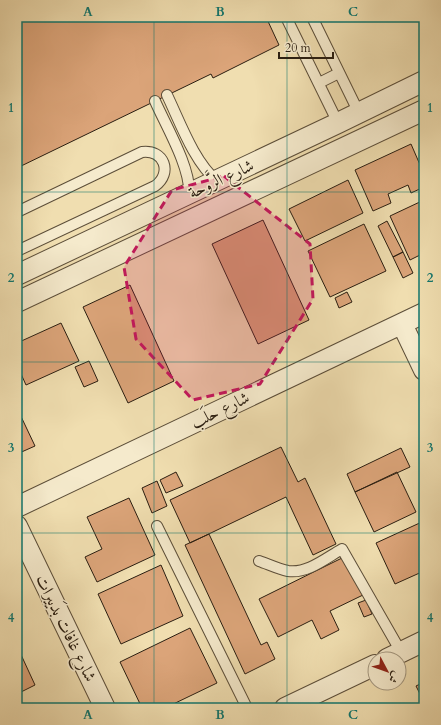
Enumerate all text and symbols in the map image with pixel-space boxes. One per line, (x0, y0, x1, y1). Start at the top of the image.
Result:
text: A (83, 3, 93, 21)
text: B (215, 3, 225, 21)
text: C (348, 3, 358, 21)
scale bar (279, 34, 333, 60)
text: 20 m (285, 40, 312, 56)
text: 1 (8, 99, 14, 117)
text: 1 (427, 99, 433, 117)
street label: شارع الرَّوحة (183, 151, 258, 206)
text: 2 (8, 269, 15, 287)
text: 2 (427, 269, 434, 287)
street label: شارع حلَب (186, 385, 254, 436)
text: 3 (8, 439, 15, 457)
text: 3 (427, 439, 434, 457)
street label: شارع غافات بدَييرات (28, 570, 103, 686)
text: 4 (8, 609, 15, 627)
text: 4 (427, 609, 434, 627)
north arrow (367, 651, 407, 691)
text: ش (385, 668, 403, 686)
text: A (83, 706, 93, 724)
text: B (215, 706, 225, 724)
text: C (348, 706, 358, 724)

